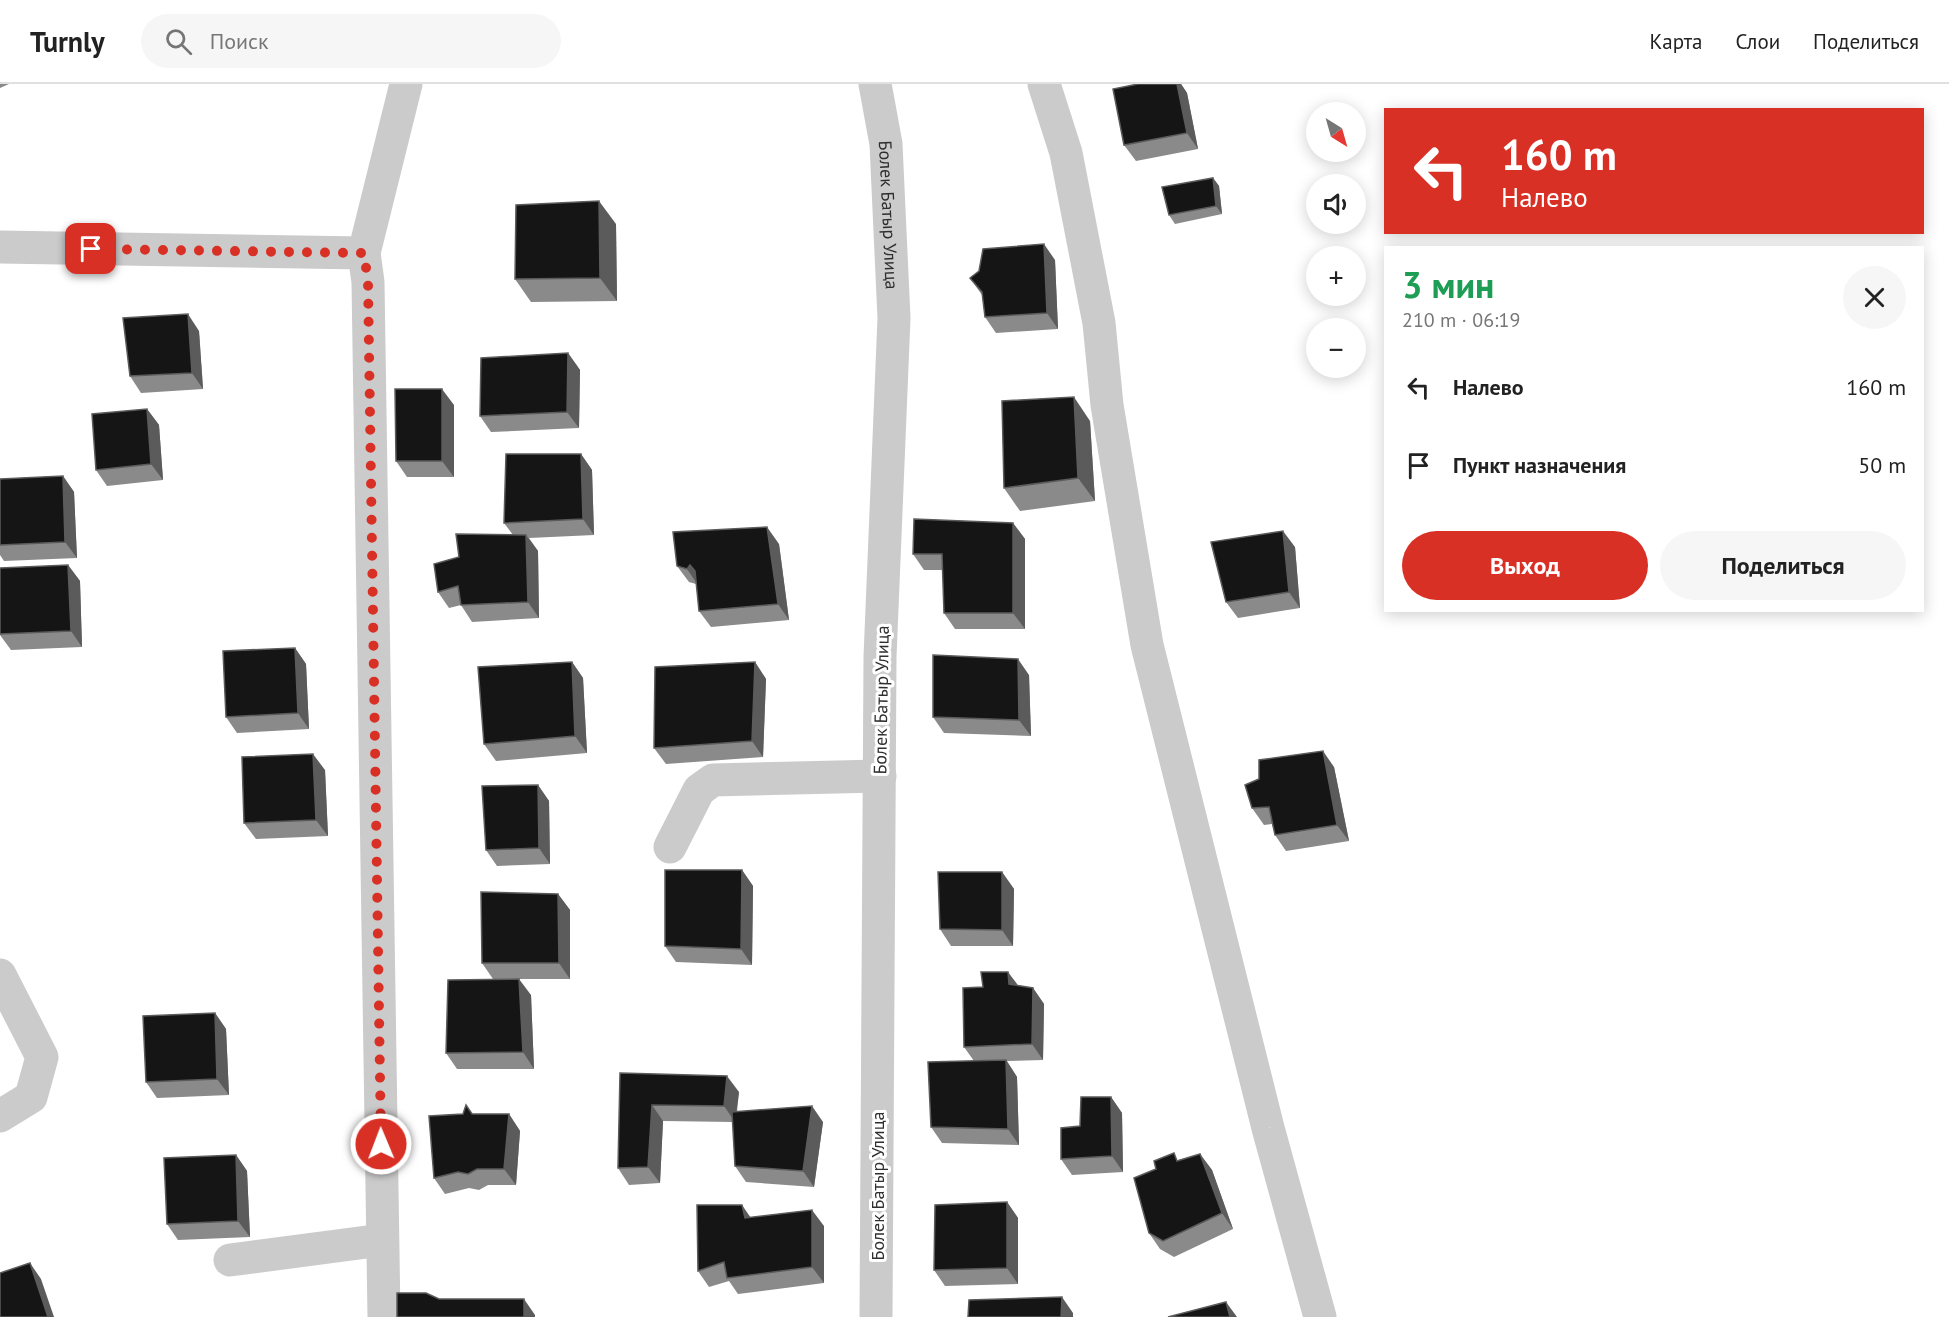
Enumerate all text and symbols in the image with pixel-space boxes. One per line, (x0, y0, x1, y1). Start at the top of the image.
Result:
search box (141, 14, 561, 68)
text: Turnly (30, 23, 105, 60)
icon: search (162, 25, 195, 58)
text: Поиск (210, 27, 268, 55)
text: Карта (1649, 28, 1702, 55)
text: Слои (1735, 28, 1780, 55)
text: Поделиться (1813, 28, 1919, 55)
north arrow (1306, 102, 1366, 162)
map controls (1306, 102, 1366, 378)
text: 160 m (1501, 127, 1617, 182)
icon: left (1402, 132, 1480, 210)
street label: Болек Батыр Улица (874, 140, 904, 290)
button: sound (1306, 174, 1366, 234)
text: Налево (1501, 180, 1588, 214)
pin (65, 223, 116, 274)
icon: arrive (74, 232, 107, 265)
button: + (1306, 246, 1366, 306)
text: 3 мин (1402, 261, 1494, 308)
button: close (1843, 266, 1906, 329)
text: 210 m · 06:19 (1402, 307, 1520, 333)
button: − (1306, 318, 1366, 378)
icon: left (1402, 371, 1435, 404)
text: Налево (1453, 373, 1524, 401)
text: 160 m (1846, 373, 1906, 401)
icon: arrive (1402, 449, 1435, 482)
text: Пункт назначения (1453, 451, 1626, 479)
text: 50 m (1858, 451, 1906, 479)
button: Выход (1402, 531, 1648, 600)
button: Поделиться (1660, 531, 1906, 600)
street label: Болек Батыр Улица (868, 625, 894, 775)
position arrow (349, 1112, 413, 1176)
street label: Болек Батыр Улица (866, 1112, 889, 1260)

